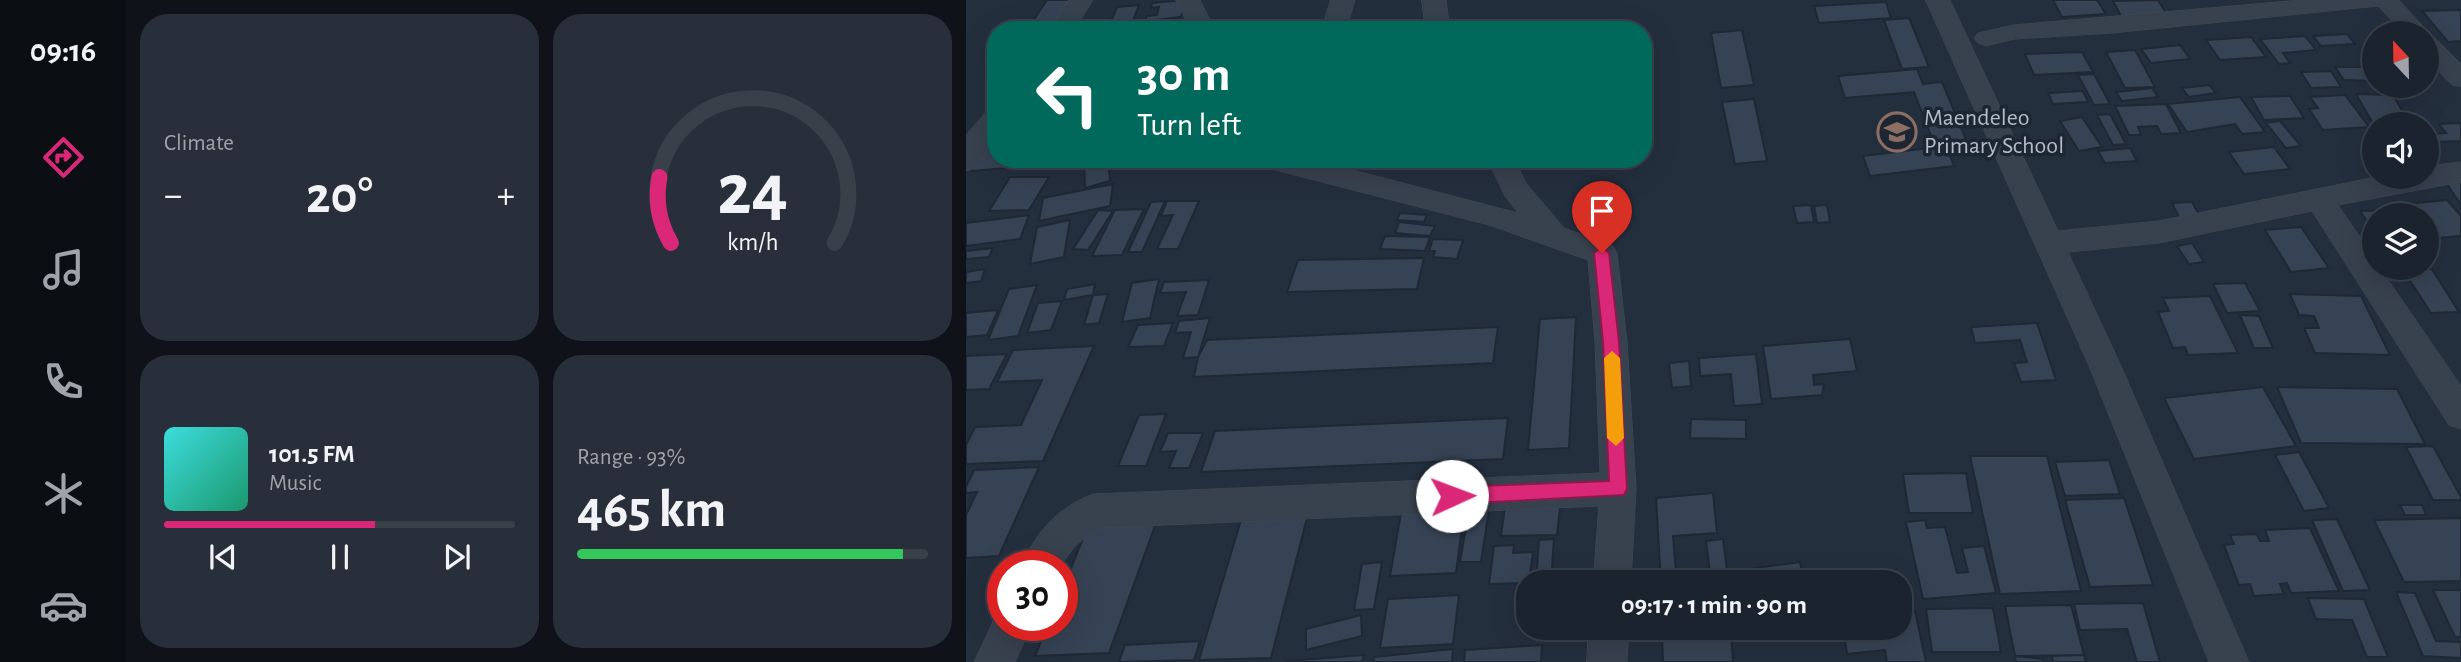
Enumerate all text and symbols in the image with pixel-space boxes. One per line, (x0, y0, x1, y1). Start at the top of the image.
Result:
north arrow (2362, 21, 2440, 98)
map controls (2362, 21, 2439, 280)
text: 09:16 (30, 35, 96, 67)
icon: left (1022, 49, 1113, 140)
text: 30 m (1137, 51, 1231, 100)
place label: Maendeleo Primary School (1924, 106, 2064, 158)
text: Turn left (1137, 109, 1241, 141)
school or university icon: Maendeleo Primary School (1876, 111, 1918, 153)
button: sound (2362, 112, 2439, 189)
text: Climate (164, 132, 234, 155)
icon: directions (39, 133, 88, 182)
text: 24 (717, 156, 788, 229)
text: 20° (306, 170, 373, 222)
text: − (164, 177, 182, 215)
text: + (497, 177, 515, 215)
pin (1572, 181, 1632, 253)
icon: arrive (1583, 192, 1621, 230)
button: layers (2362, 203, 2439, 280)
text: km/h (727, 230, 778, 255)
icon: music (39, 245, 88, 294)
icon: phone (39, 357, 88, 406)
text: 101.5 FM (269, 441, 355, 467)
text: Range · 93% (577, 446, 685, 469)
position arrow (1415, 459, 1489, 533)
icon: climate (39, 469, 88, 518)
text: Music (269, 472, 321, 495)
text: 465 km (577, 484, 726, 536)
icon: previous (204, 538, 242, 576)
icon: pause (321, 538, 359, 576)
icon: next (438, 538, 476, 576)
speed limit sign: 30 (987, 550, 1078, 641)
icon: car (39, 581, 88, 630)
text: 09:17 · 1 min · 90 m (1621, 592, 1807, 618)

